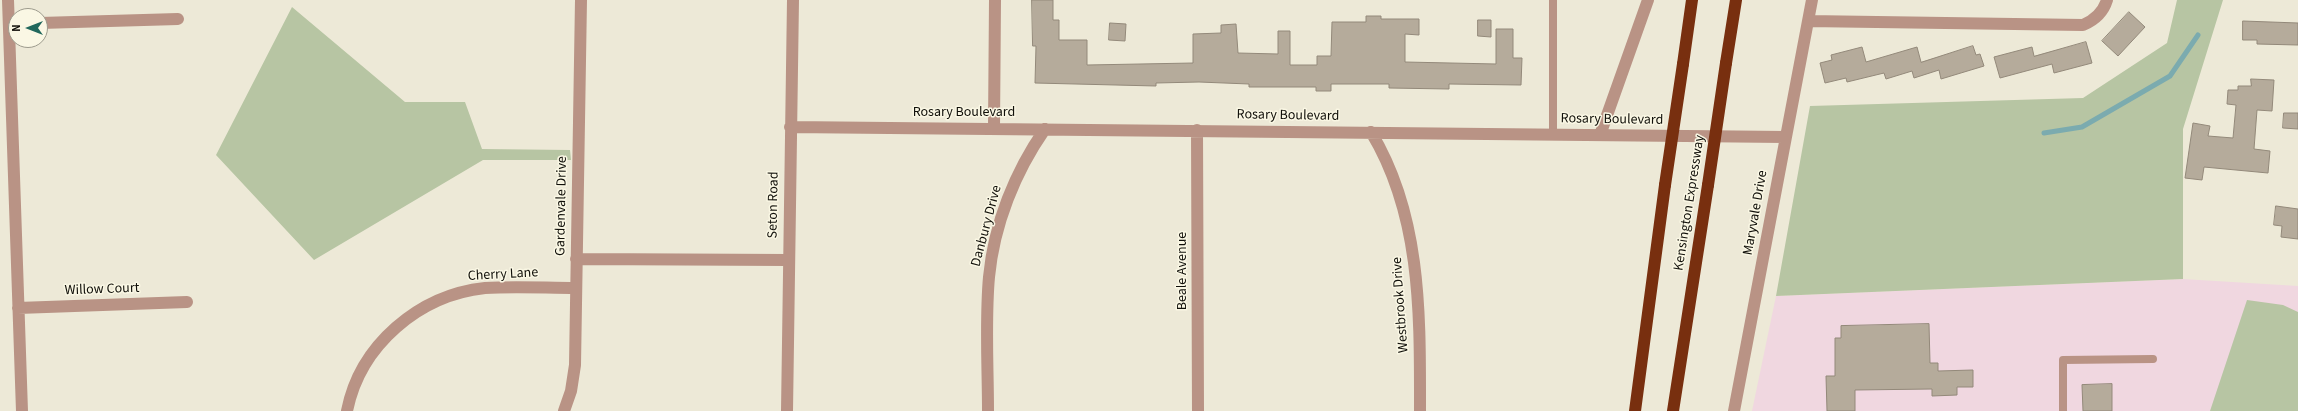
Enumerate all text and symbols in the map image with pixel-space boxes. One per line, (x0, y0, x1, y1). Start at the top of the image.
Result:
north arrow (8, 8, 48, 48)
text: N (9, 24, 24, 32)
street label: Rosary Boulevard (913, 105, 1015, 121)
street label: Rosary Boulevard (1237, 107, 1339, 125)
street label: Rosary Boulevard (1561, 111, 1663, 129)
street label: Kensington Expressway (1671, 134, 1709, 272)
street label: Gardenvale Drive (553, 156, 571, 256)
street label: Maryvale Drive (1740, 169, 1772, 257)
street label: Seton Road (765, 171, 783, 239)
street label: Danbury Drive (968, 183, 1006, 269)
street label: Beale Avenue (1175, 232, 1191, 310)
street label: Westbrook Drive (1389, 257, 1413, 353)
street label: Cherry Lane (467, 265, 539, 285)
street label: Willow Court (64, 280, 140, 300)

